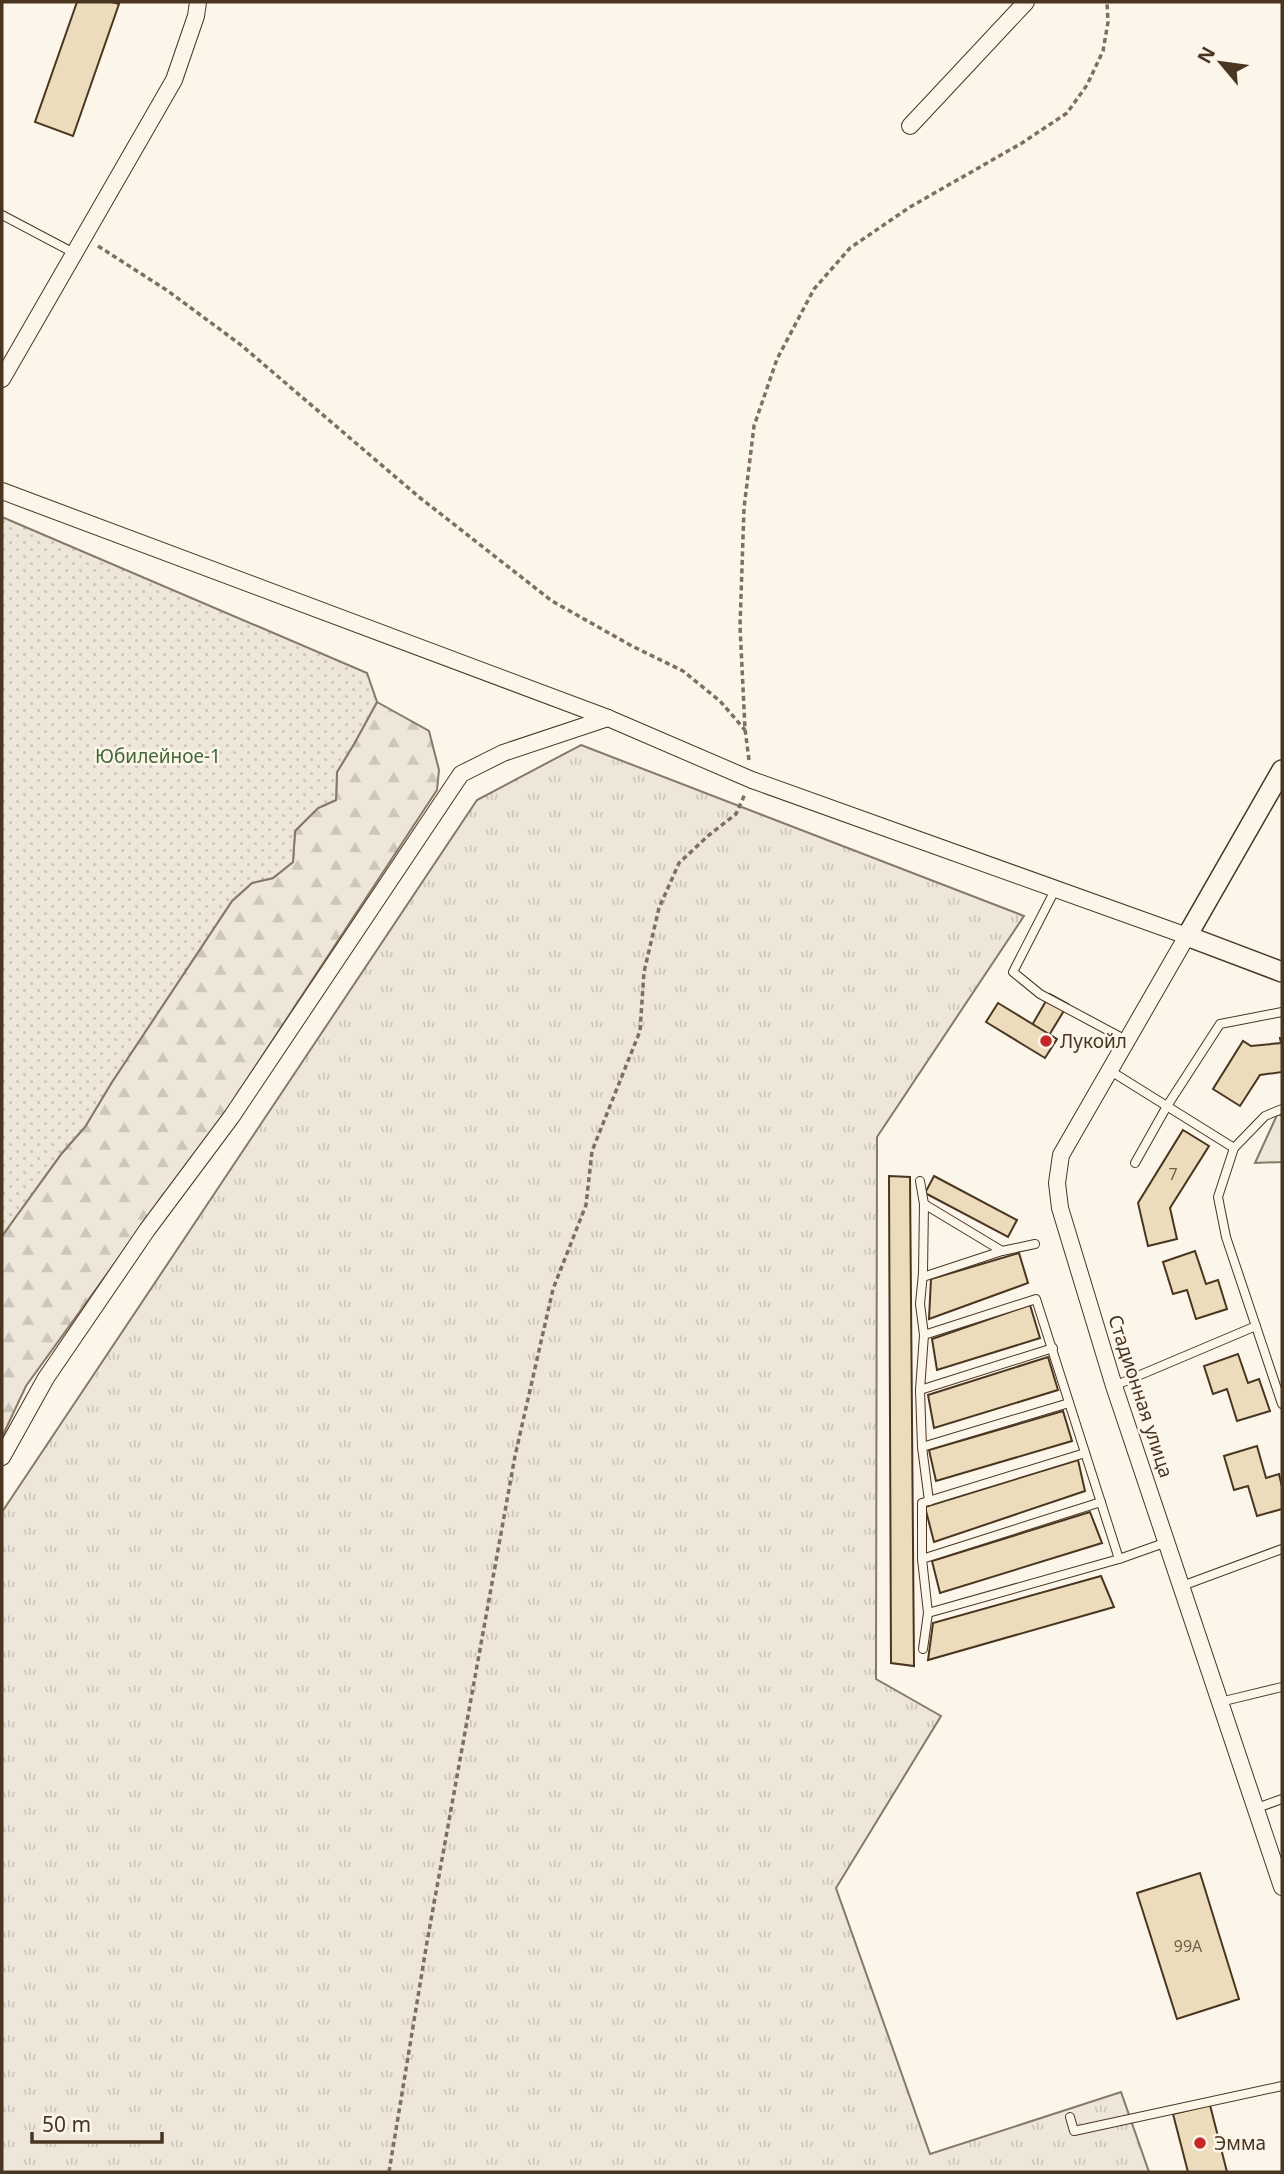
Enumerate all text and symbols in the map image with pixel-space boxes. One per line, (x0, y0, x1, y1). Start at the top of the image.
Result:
north arrow (1186, 28, 1256, 98)
text: N (1191, 42, 1221, 68)
park label: Юбилейное-1 (95, 743, 221, 769)
place label: Лукойл (1060, 1028, 1127, 1054)
marker: Лукойл (1038, 1033, 1054, 1049)
house number: 7 (1168, 1163, 1178, 1185)
street label: Стадионная улица (1102, 1311, 1180, 1481)
house number: 99А (1174, 1935, 1203, 1957)
scale bar (32, 2100, 161, 2144)
text: 50 m (42, 2110, 91, 2138)
place label: Эмма (1214, 2130, 1266, 2156)
marker: Эмма (1192, 2135, 1208, 2151)

